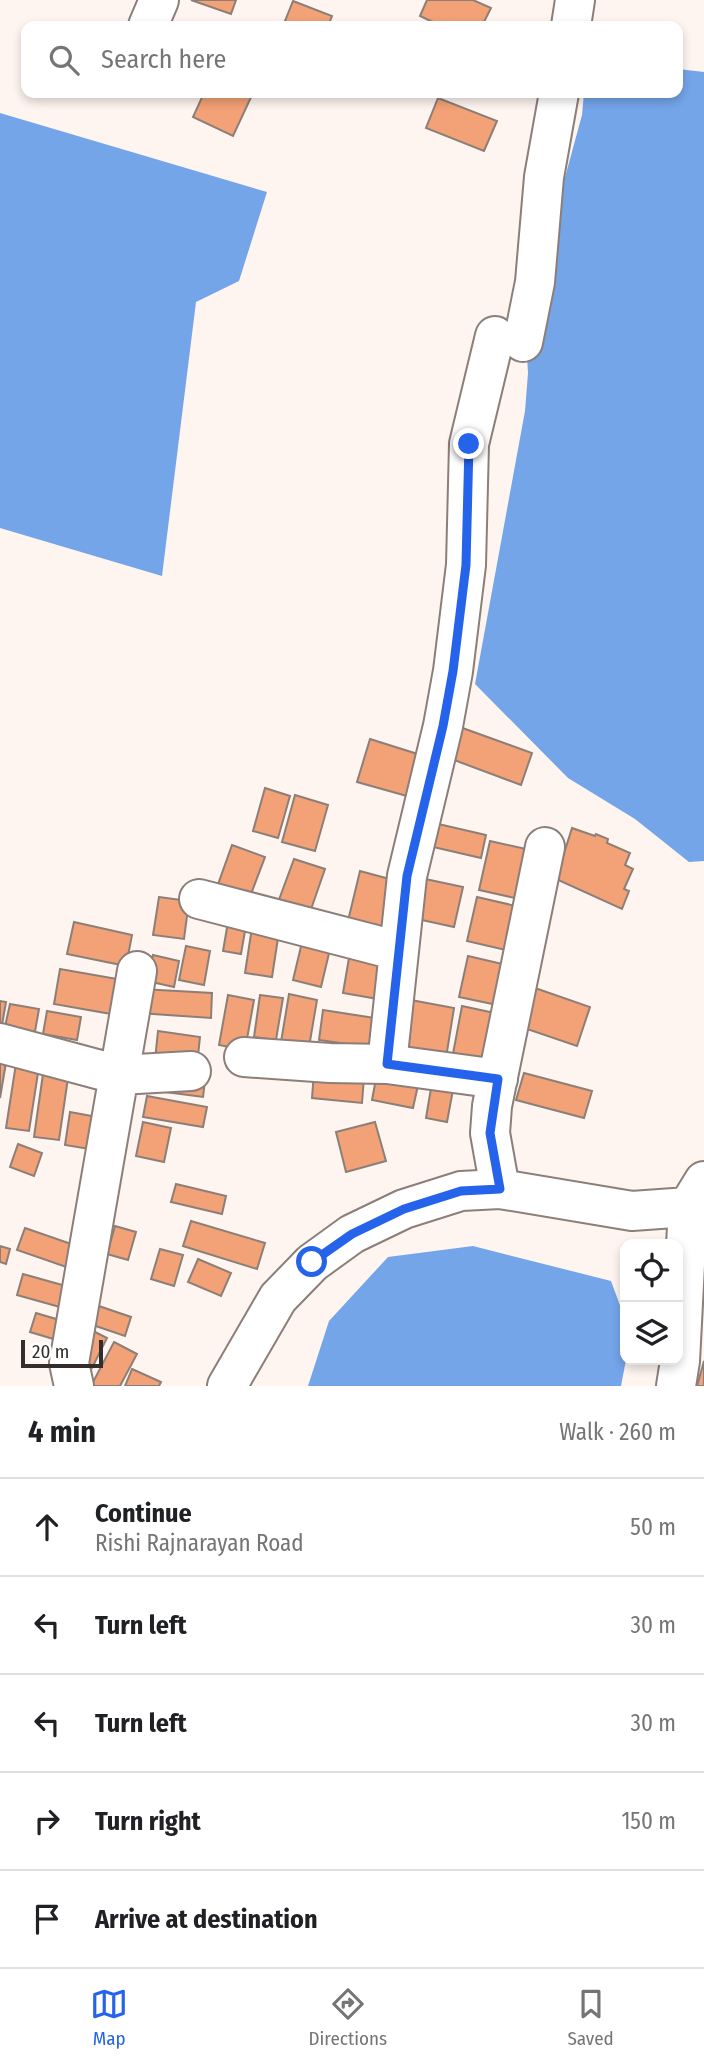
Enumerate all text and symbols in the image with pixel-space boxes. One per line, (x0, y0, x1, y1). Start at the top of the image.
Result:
search box (21, 21, 683, 98)
icon: search (45, 41, 83, 79)
text: Search here (101, 44, 226, 75)
route end (453, 428, 484, 459)
map controls (620, 1239, 683, 1365)
button: locate (620, 1239, 683, 1302)
route start (296, 1246, 327, 1277)
button: layers (620, 1302, 683, 1365)
scale bar (21, 1337, 103, 1369)
text: 20 m (32, 1340, 69, 1363)
text: 4 min (28, 1414, 96, 1450)
text: Walk · 260 m (559, 1418, 676, 1446)
text: Continue (95, 1498, 192, 1529)
icon: ahead (28, 1508, 66, 1546)
text: 50 m (630, 1513, 676, 1541)
text: Rishi Rajnarayan Road (95, 1529, 304, 1557)
icon: left (28, 1606, 66, 1644)
text: Turn left (95, 1610, 187, 1641)
text: 30 m (631, 1611, 676, 1639)
icon: left (28, 1704, 66, 1742)
text: Turn left (95, 1708, 187, 1739)
text: 30 m (631, 1709, 676, 1737)
icon: right (28, 1802, 66, 1840)
text: Turn right (95, 1806, 201, 1837)
text: 150 m (621, 1807, 676, 1835)
icon: arrive (28, 1900, 66, 1938)
text: Arrive at destination (95, 1904, 318, 1935)
tab: Map (90, 1985, 128, 2050)
tab: Directions (308, 1985, 387, 2050)
tab: Saved (567, 1985, 614, 2050)

